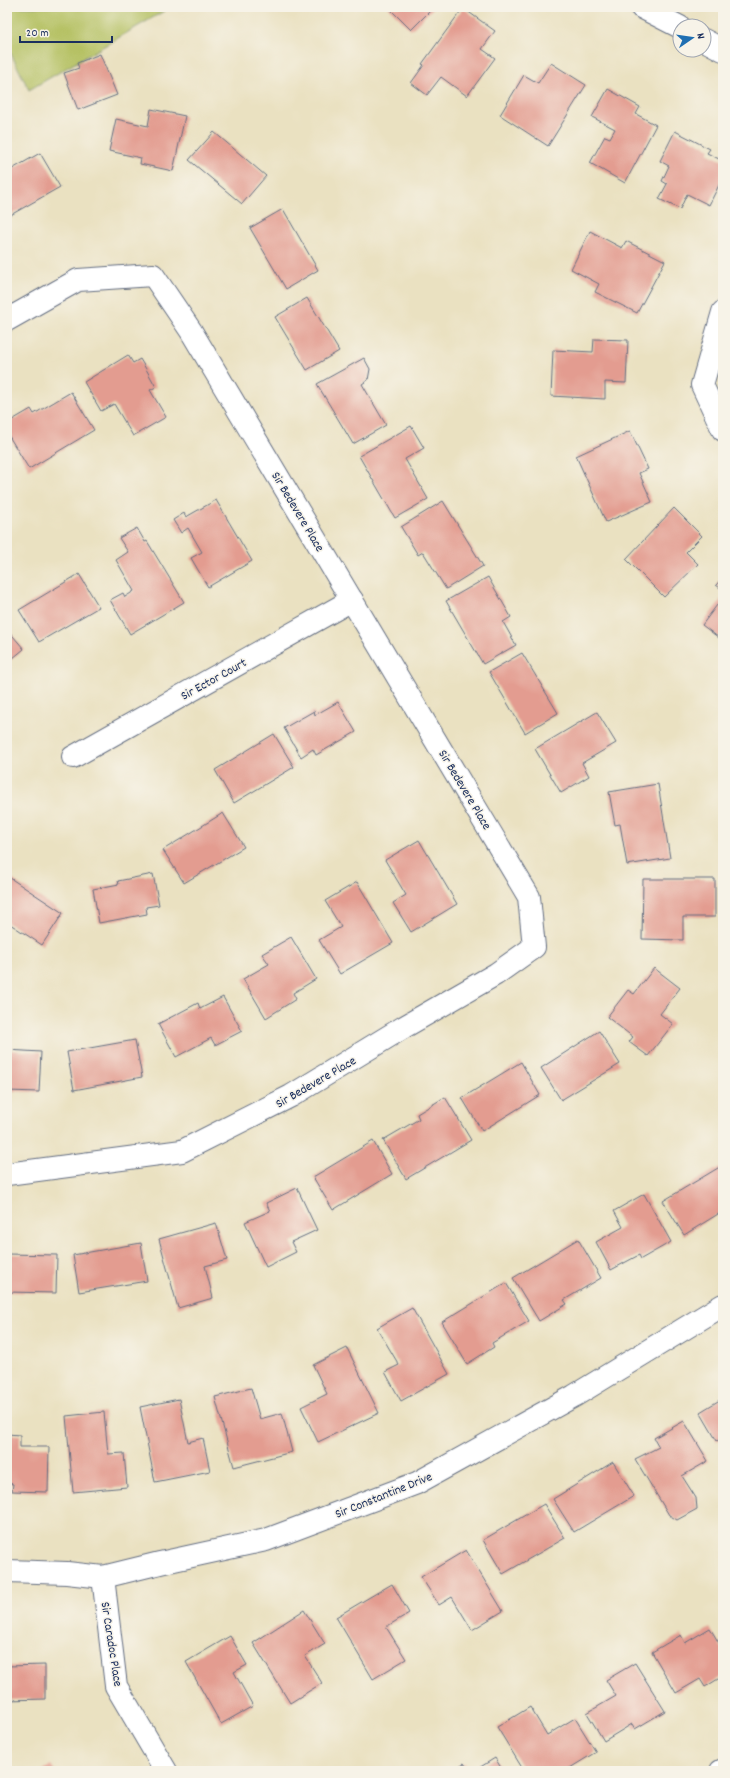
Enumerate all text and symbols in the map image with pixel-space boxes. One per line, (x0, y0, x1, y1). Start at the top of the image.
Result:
scale bar (20, 18, 112, 44)
north arrow (672, 18, 712, 58)
text: 20 m (26, 25, 49, 42)
text: N (691, 32, 708, 41)
street label: Sir Bedevere Place (265, 469, 328, 556)
street label: Sir Ector Court (178, 654, 251, 706)
street label: Sir Bedevere Place (432, 747, 495, 834)
street label: Sir Bedevere Place (272, 1052, 360, 1114)
street label: Sir Constantine Drive (332, 1468, 436, 1525)
street label: Sir Caradoc Place (94, 1601, 127, 1688)

